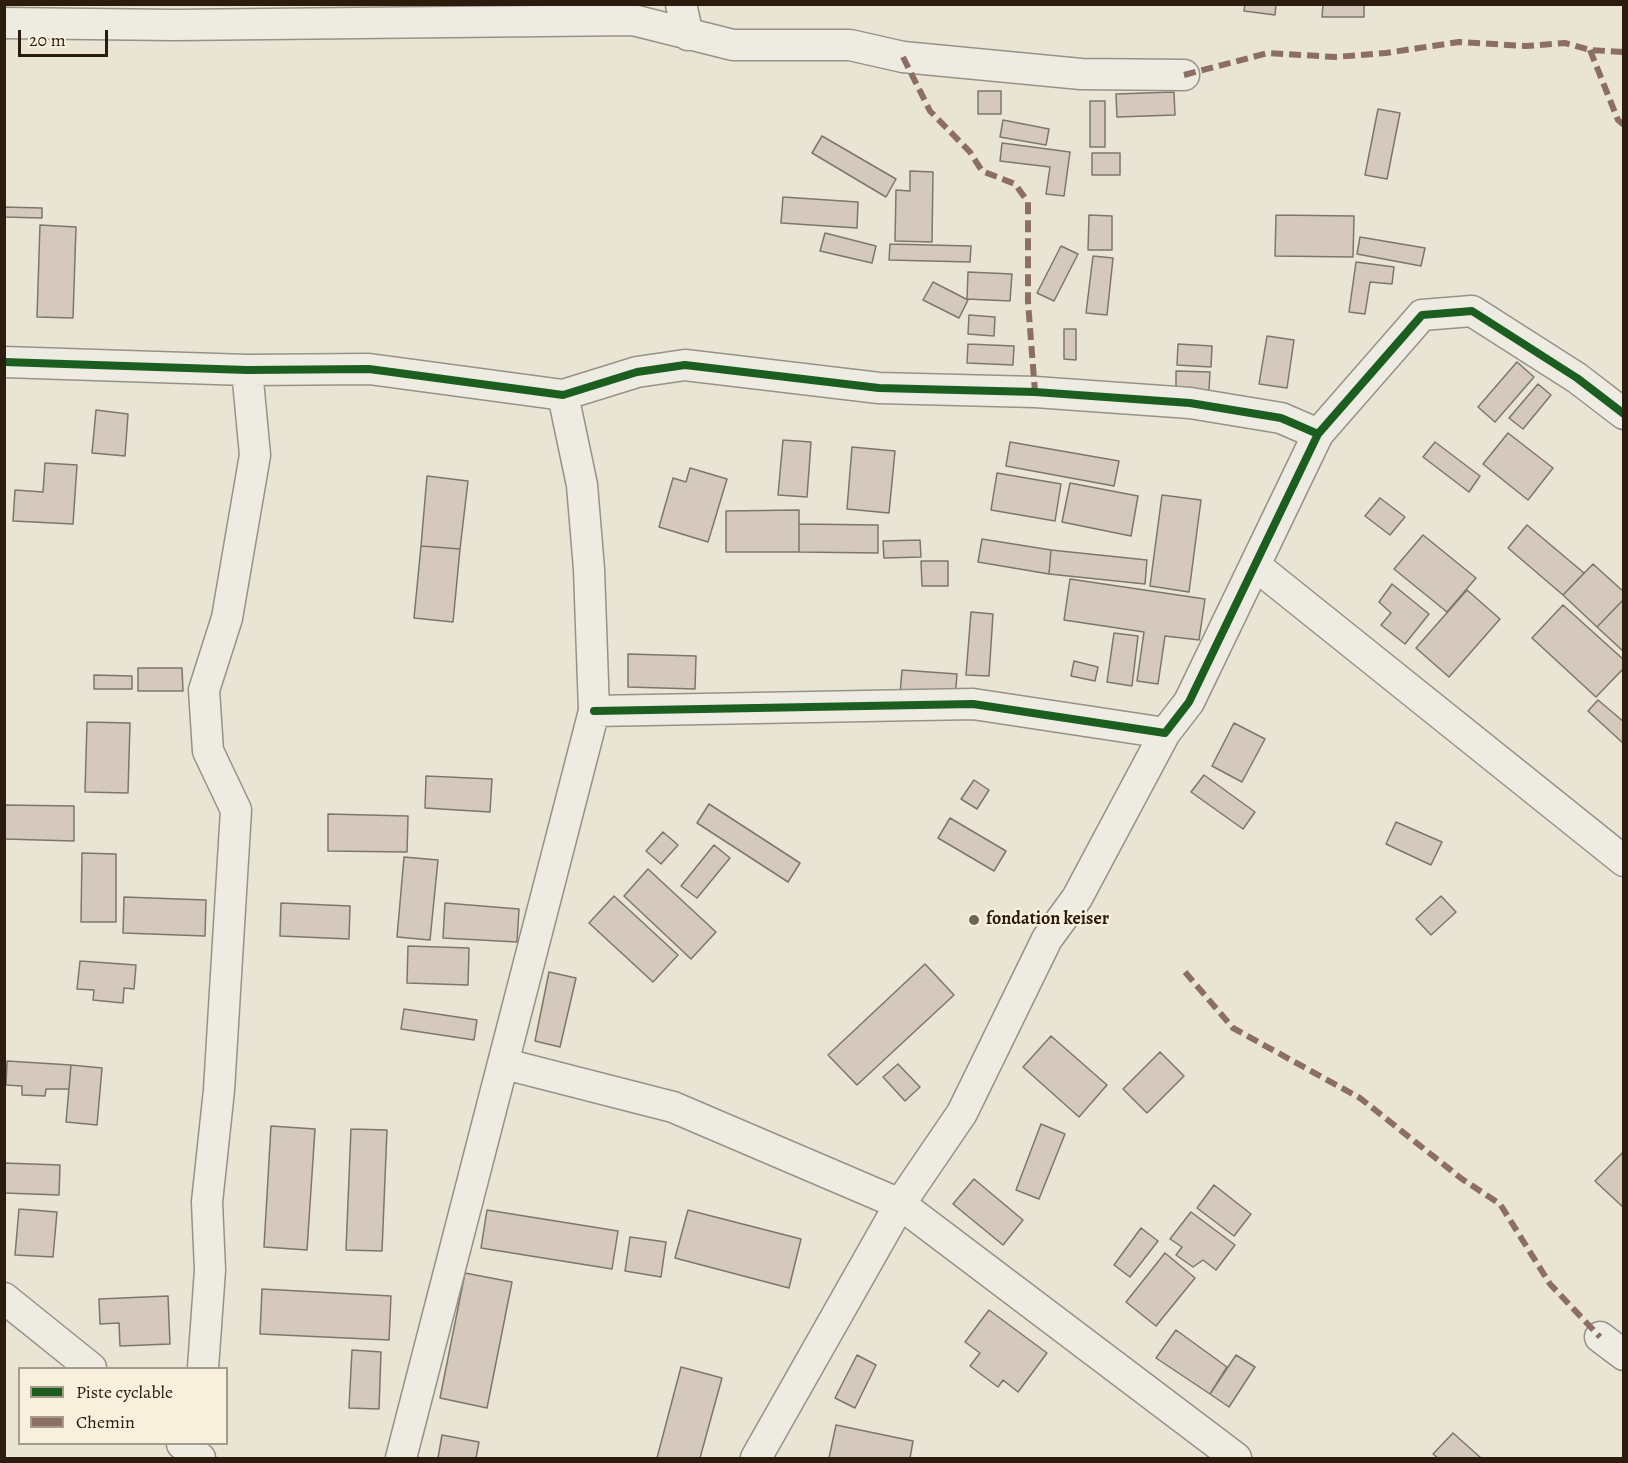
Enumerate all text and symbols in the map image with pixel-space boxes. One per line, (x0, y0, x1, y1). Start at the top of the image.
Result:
scale bar (21, 18, 111, 56)
text: 20 m (29, 28, 66, 52)
place label: fondation keiser (986, 909, 1109, 931)
marker: fondation keiser (967, 913, 981, 927)
legend (18, 1367, 228, 1445)
text: Piste cyclable (76, 1380, 173, 1404)
text: Chemin (76, 1410, 135, 1434)

